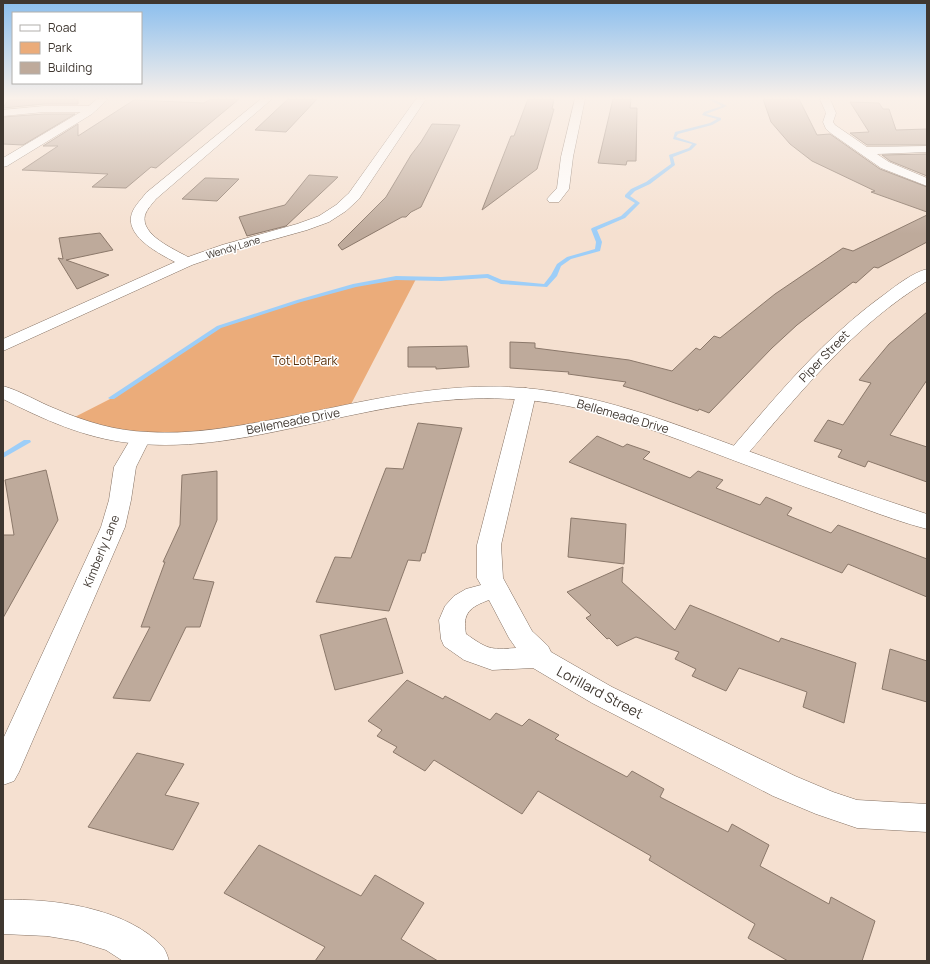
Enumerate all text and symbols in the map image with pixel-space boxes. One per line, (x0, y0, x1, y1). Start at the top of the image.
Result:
legend (12, 12, 142, 84)
text: Road (48, 19, 76, 36)
text: Park (48, 39, 73, 56)
text: Building (48, 59, 92, 76)
street label: Wendy Lane (204, 232, 262, 262)
street label: Piper Street (795, 326, 853, 386)
park label: Tot Lot Park (273, 352, 338, 369)
street label: Bellemeade Drive (575, 395, 671, 437)
street label: Bellemeade Drive (245, 404, 341, 438)
street label: Kimberly Lane (79, 512, 123, 590)
street label: Lorillard Street (554, 661, 647, 723)

